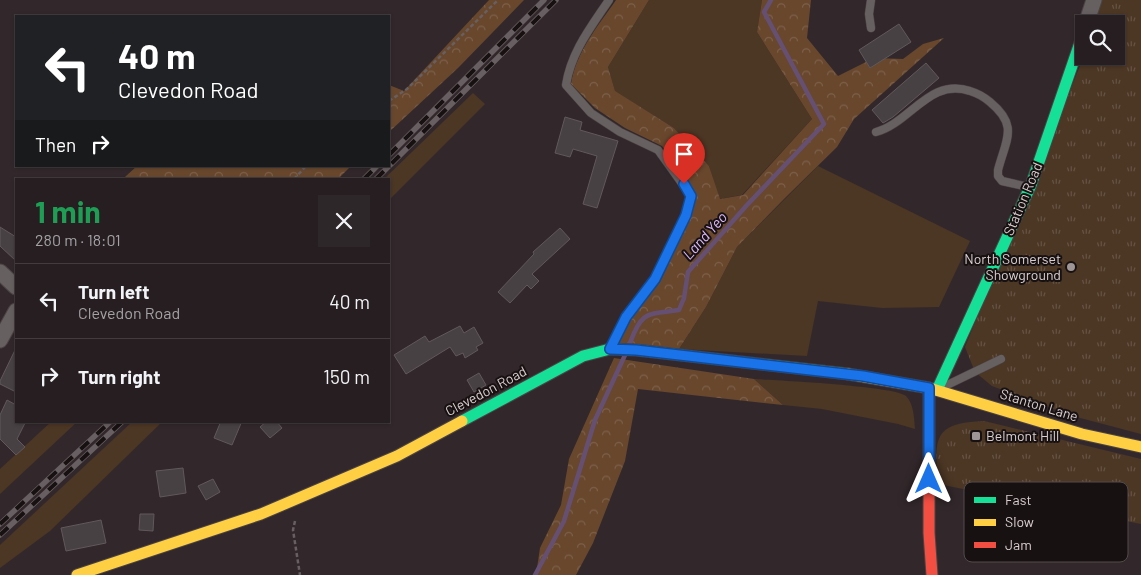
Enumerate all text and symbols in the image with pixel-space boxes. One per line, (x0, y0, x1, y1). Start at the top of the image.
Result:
map controls (1075, 15, 1125, 65)
button: search (1075, 15, 1125, 65)
text: 40 m (118, 34, 195, 76)
icon: left (35, 35, 100, 100)
text: Clevedon Road (118, 76, 259, 102)
icon: right (86, 130, 114, 158)
text: Then (35, 133, 76, 156)
pin (663, 133, 705, 184)
icon: arrive (670, 140, 698, 168)
street label: Station Road (999, 160, 1046, 238)
text: 1 min (35, 193, 101, 229)
button: close (318, 195, 370, 247)
water label: Land Yeo (678, 208, 730, 263)
text: 280 m · 18:01 (35, 230, 121, 249)
place label: North Somerset Showground (964, 250, 1061, 283)
marker: North Somerset Showground (1065, 261, 1077, 273)
text: Turn left (78, 280, 149, 303)
icon: left (35, 287, 63, 315)
text: 40 m (329, 290, 370, 313)
text: Clevedon Road (78, 303, 180, 322)
icon: right (35, 362, 63, 390)
street label: Clevedon Road (442, 362, 529, 419)
text: Turn right (78, 365, 160, 388)
text: 150 m (323, 365, 370, 388)
street label: Stanton Lane (998, 385, 1080, 424)
place label: Belmont Hill (986, 427, 1059, 444)
marker: Belmont Hill (970, 430, 982, 442)
position arrow (902, 452, 954, 504)
legend (964, 482, 1128, 562)
text: Fast (1005, 491, 1031, 508)
text: Slow (1005, 513, 1034, 530)
text: Jam (1005, 536, 1032, 553)

